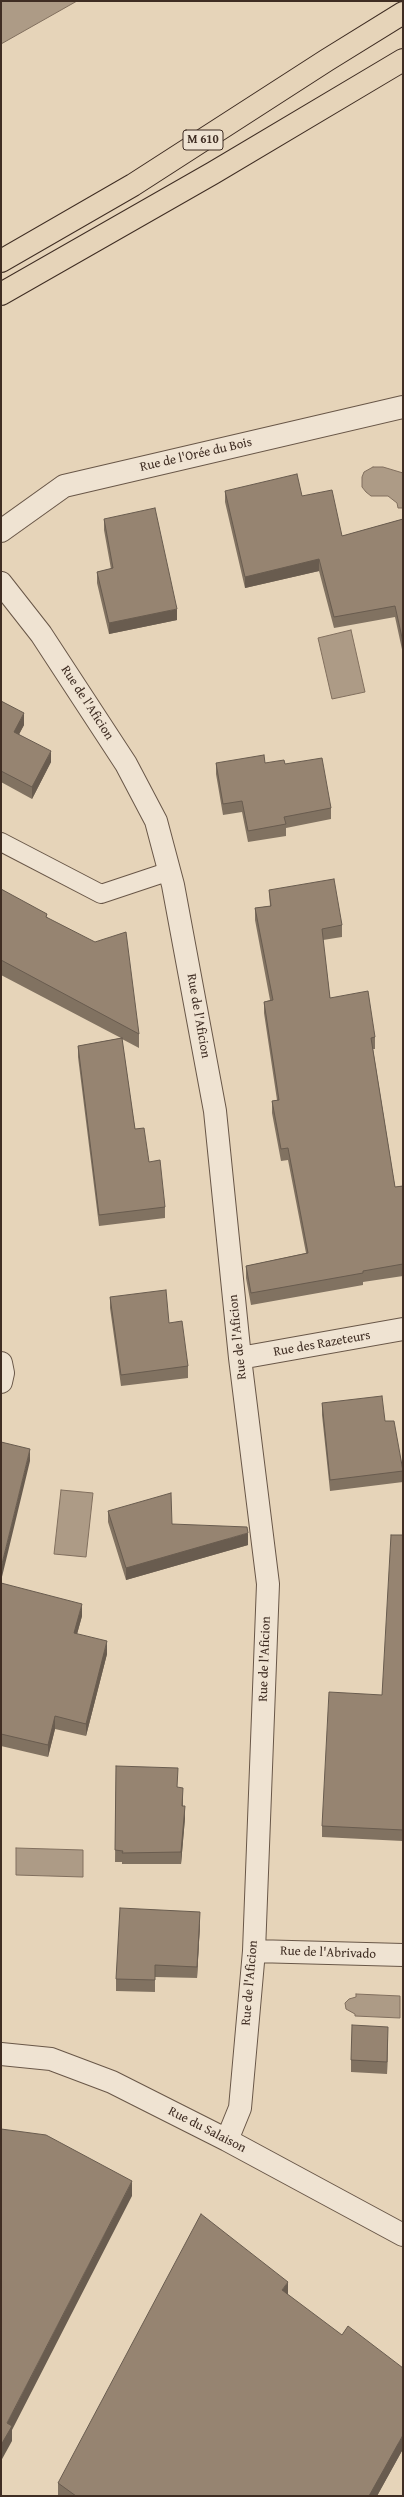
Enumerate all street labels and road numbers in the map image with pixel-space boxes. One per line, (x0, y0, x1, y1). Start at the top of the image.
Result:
road number: M 610 (183, 130, 223, 150)
street label: Rue de l'Orée du Bois (139, 435, 253, 475)
street label: Rue de l'Aficion (57, 663, 117, 743)
street label: Rue de l'Aficion (183, 973, 213, 1059)
street label: Rue de l'Aficion (226, 1294, 250, 1380)
street label: Rue des Razeteurs (272, 1328, 372, 1360)
street label: Rue de l'Aficion (256, 1616, 274, 1702)
street label: Rue de l'Aficion (239, 1940, 261, 2026)
street label: Rue de l'Abrivado (280, 1944, 376, 1962)
street label: Rue du Salaison (165, 2104, 249, 2156)

